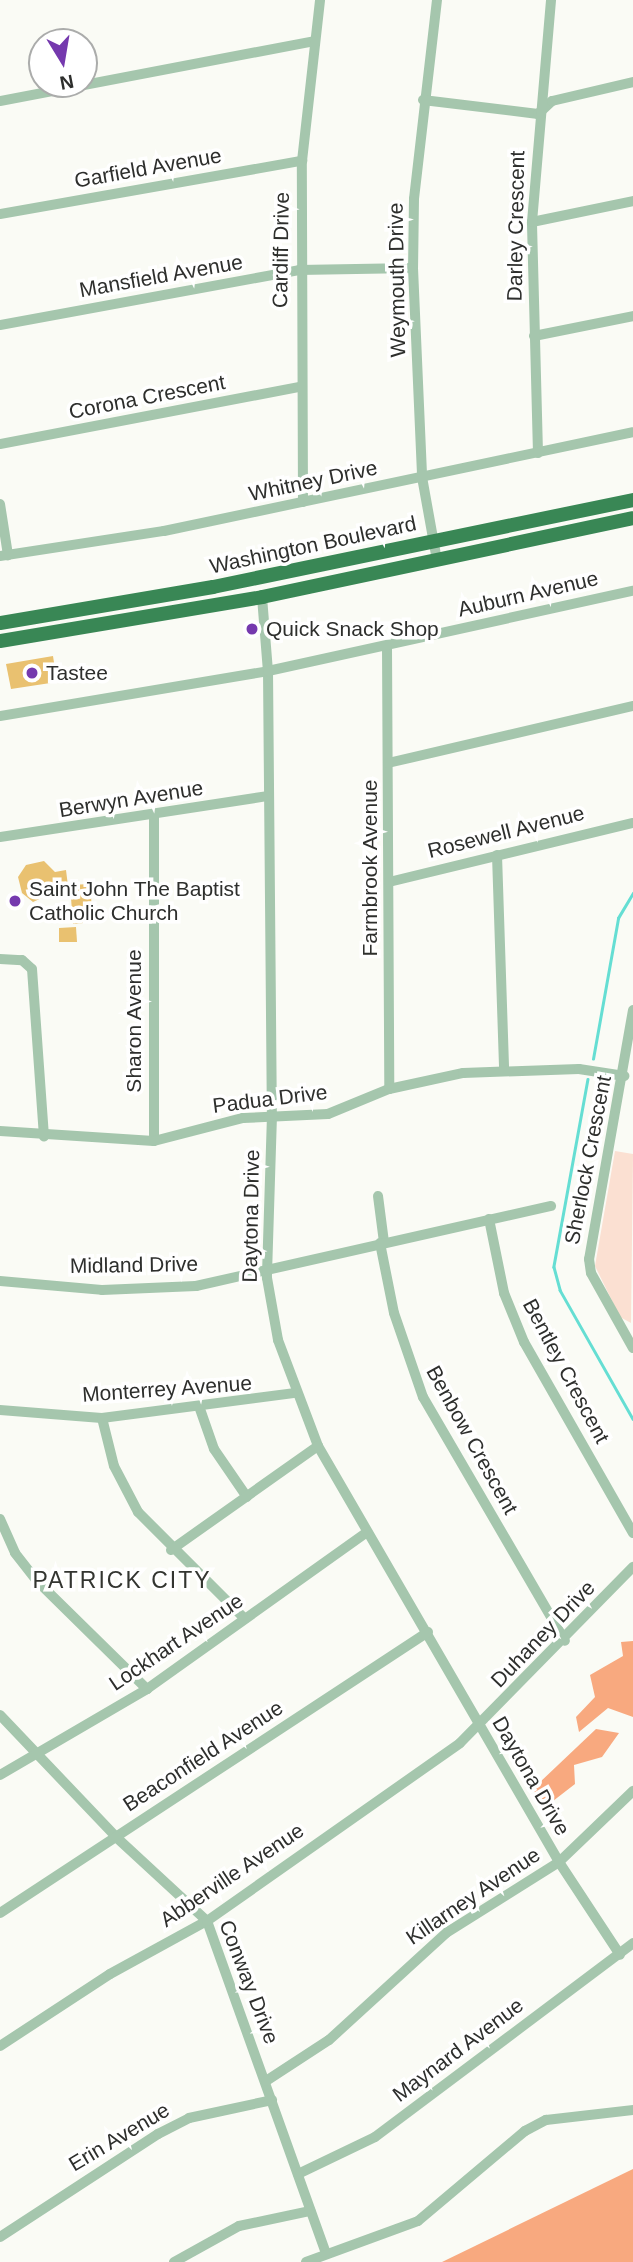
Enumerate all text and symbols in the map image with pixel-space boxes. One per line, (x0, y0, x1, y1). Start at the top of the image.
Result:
north arrow (28, 28, 98, 98)
text: N (58, 71, 75, 94)
street label: Garfield Avenue (72, 143, 224, 193)
street label: Darley Crescent (502, 151, 530, 301)
street label: Cardiff Drive (267, 192, 295, 308)
street label: Weymouth Drive (383, 202, 411, 358)
street label: Mansfield Avenue (77, 249, 245, 303)
street label: Corona Crescent (67, 369, 227, 425)
street label: Whitney Drive (246, 455, 380, 507)
street label: Washington Boulevard (207, 511, 419, 579)
street label: Auburn Avenue (455, 565, 601, 623)
place label: Quick Snack Shop (266, 616, 439, 642)
marker: Quick Snack Shop (244, 621, 260, 637)
place label: Tastee (46, 660, 108, 686)
marker: Tastee (24, 665, 40, 681)
street label: Berwyn Avenue (57, 775, 205, 823)
street label: Farmbrook Avenue (357, 779, 383, 957)
street label: Rosewell Avenue (424, 800, 588, 864)
place label: Saint John The Baptist Catholic Church (29, 876, 240, 926)
marker: Saint John The Baptist Catholic Church (7, 893, 23, 909)
street label: Sharon Avenue (121, 949, 147, 1093)
street label: Sherlock Crescent (559, 1073, 617, 1247)
street label: Padua Drive (211, 1079, 329, 1119)
street label: Daytona Drive (237, 1149, 265, 1283)
street label: Midland Drive (70, 1251, 198, 1279)
street label: Bentley Crescent (517, 1294, 615, 1448)
street label: Benbow Crescent (421, 1361, 523, 1519)
street label: Monterrey Avenue (81, 1370, 253, 1408)
district label: PATRICK CITY (34, 1566, 210, 1594)
street label: Duhaney Drive (486, 1575, 600, 1693)
street label: Lockhart Avenue (104, 1588, 248, 1696)
street label: Beaconfield Avenue (118, 1695, 288, 1817)
street label: Daytona Drive (487, 1712, 575, 1840)
street label: Abberville Avenue (155, 1817, 309, 1933)
street label: Killarney Avenue (401, 1842, 545, 1950)
street label: Conway Drive (214, 1916, 284, 2048)
street label: Maynard Avenue (387, 1992, 529, 2108)
street label: Erin Avenue (64, 2097, 174, 2177)

